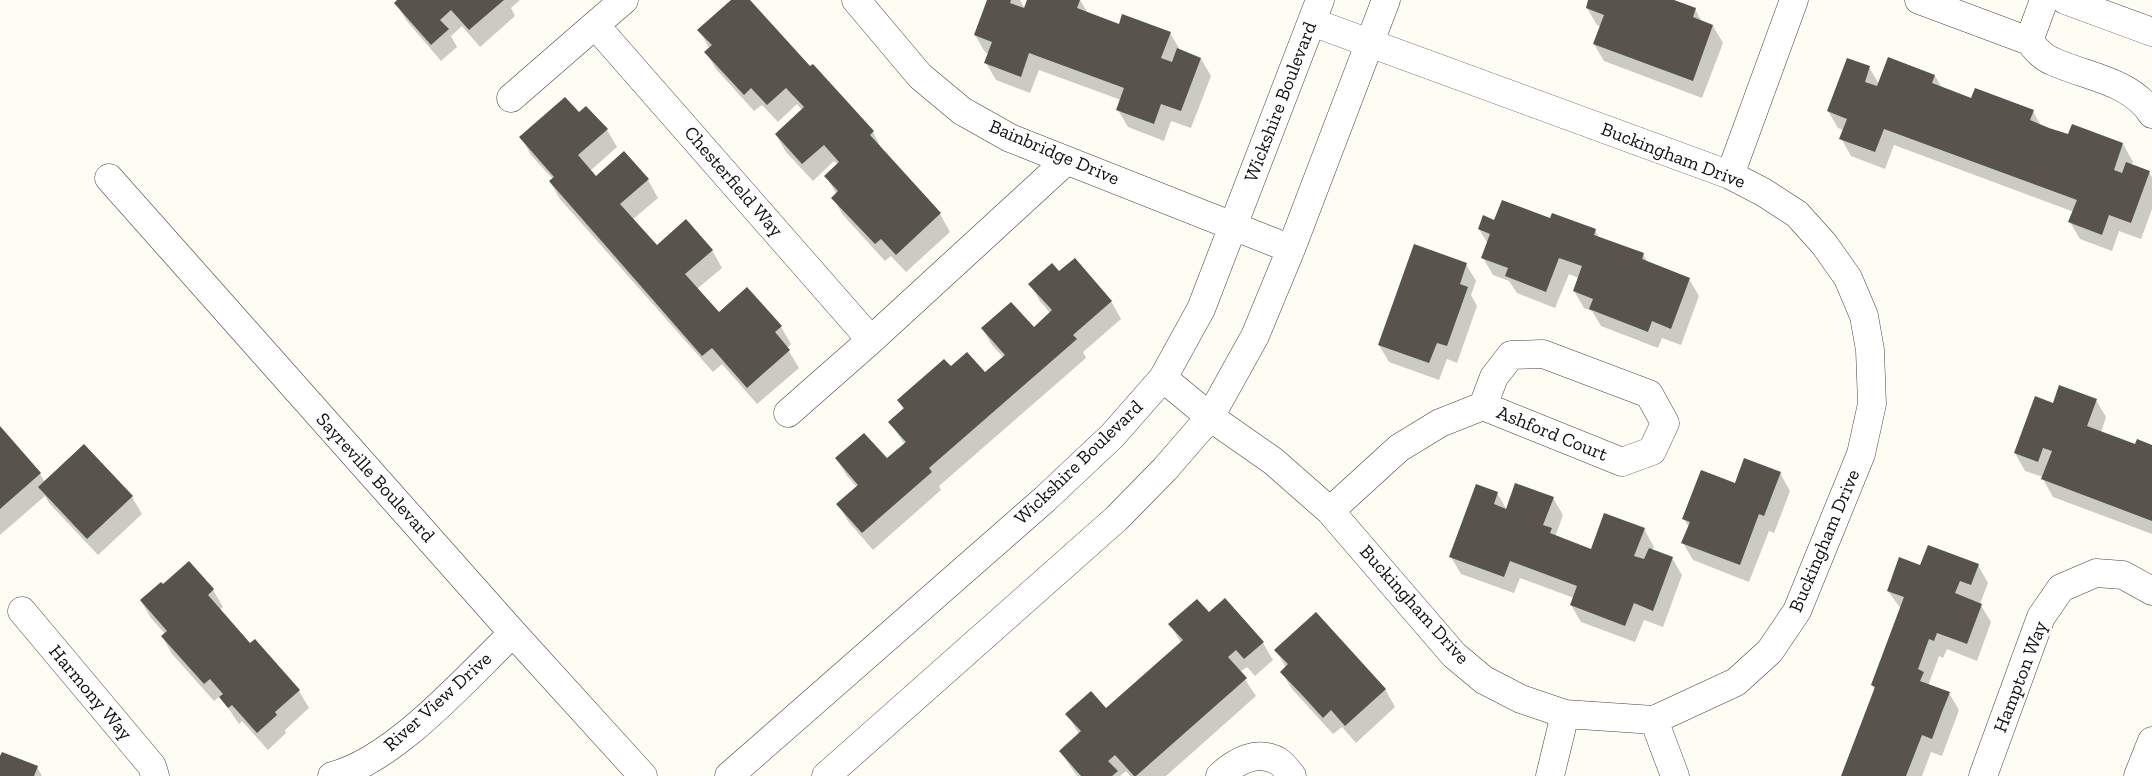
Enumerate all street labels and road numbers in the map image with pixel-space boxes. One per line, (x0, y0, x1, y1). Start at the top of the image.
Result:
street label: Wickshire Boulevard (1240, 19, 1322, 185)
street label: Bainbridge Drive (986, 115, 1122, 191)
street label: Buckingham Drive (1598, 118, 1748, 194)
street label: Chesterfield Way (679, 122, 787, 242)
street label: Wickshire Boulevard (1010, 396, 1148, 530)
street label: Ashford Court (1493, 401, 1611, 467)
street label: Sayreville Boulevard (311, 409, 439, 547)
street label: Buckingham Drive (1785, 466, 1865, 616)
street label: Buckingham Drive (1354, 541, 1474, 669)
street label: Hampton Way (1989, 618, 2053, 736)
street label: Harmony Way (44, 641, 136, 745)
street label: River View Drive (379, 648, 497, 756)

